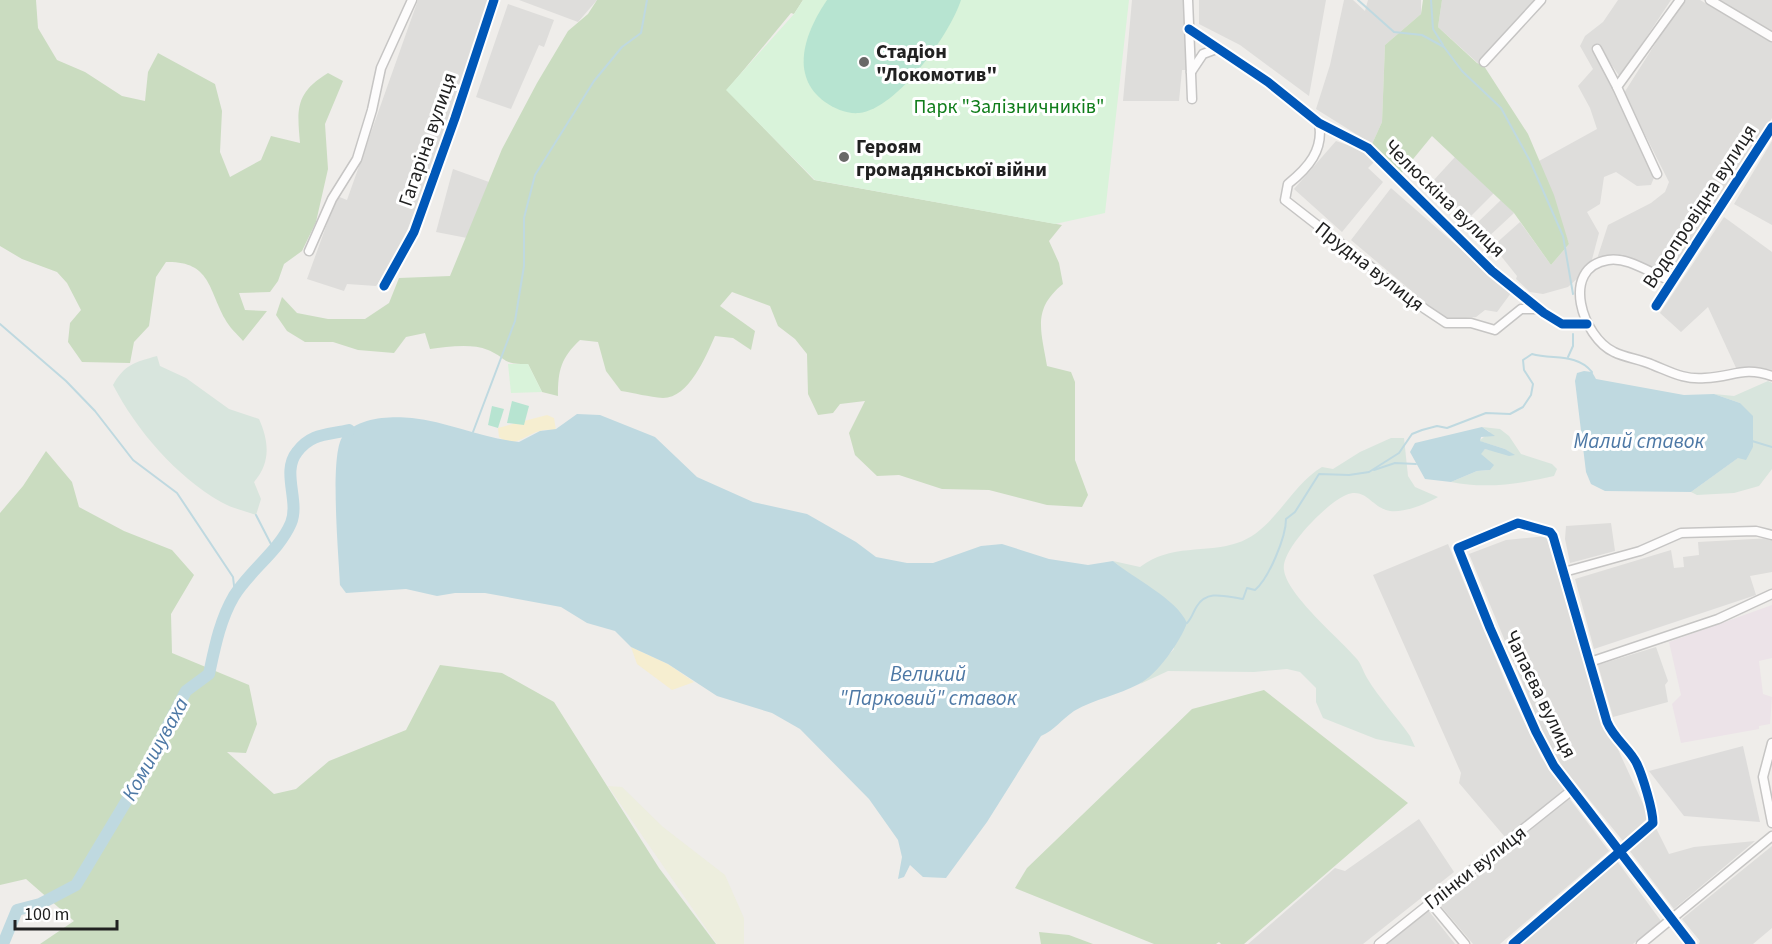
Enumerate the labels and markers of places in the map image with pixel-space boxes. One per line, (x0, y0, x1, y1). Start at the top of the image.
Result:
place label: Стадіон "Локомотив" (876, 38, 997, 89)
marker: Стадіон "Локомотив" (857, 55, 871, 69)
place label: Героям громадянської війни (856, 133, 1047, 184)
marker: Героям громадянської війни (837, 150, 851, 164)

